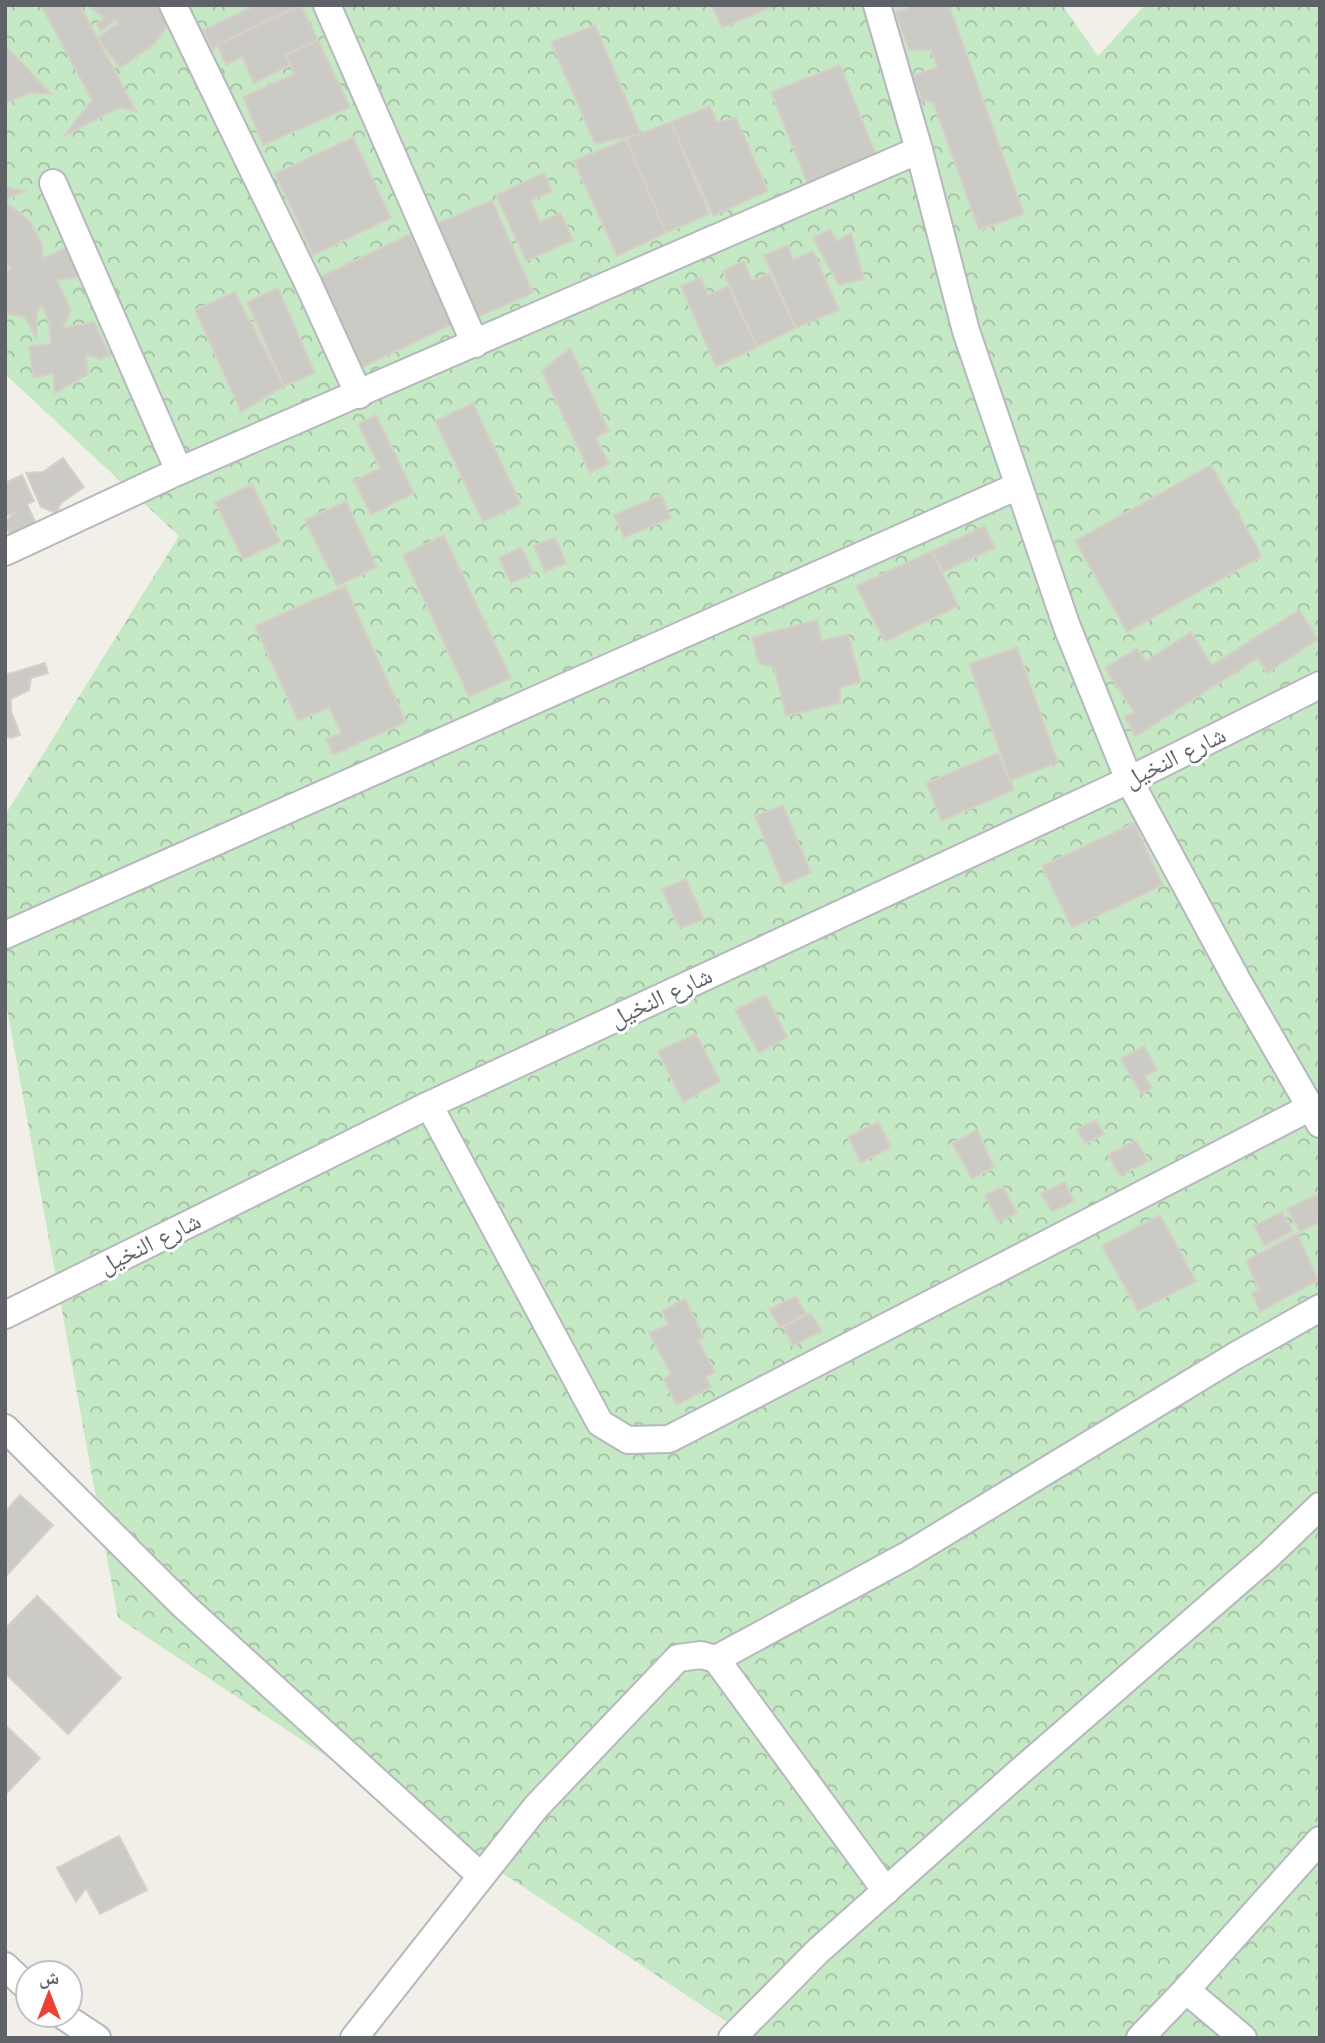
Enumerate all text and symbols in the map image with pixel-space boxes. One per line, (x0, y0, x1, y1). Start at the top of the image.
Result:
street label: شارع النخيل (1118, 717, 1232, 796)
street label: شارع النخيل (604, 958, 718, 1036)
street label: شارع النخيل (93, 1203, 207, 1282)
north arrow (14, 1959, 84, 2029)
text: ش (39, 1964, 59, 1991)

